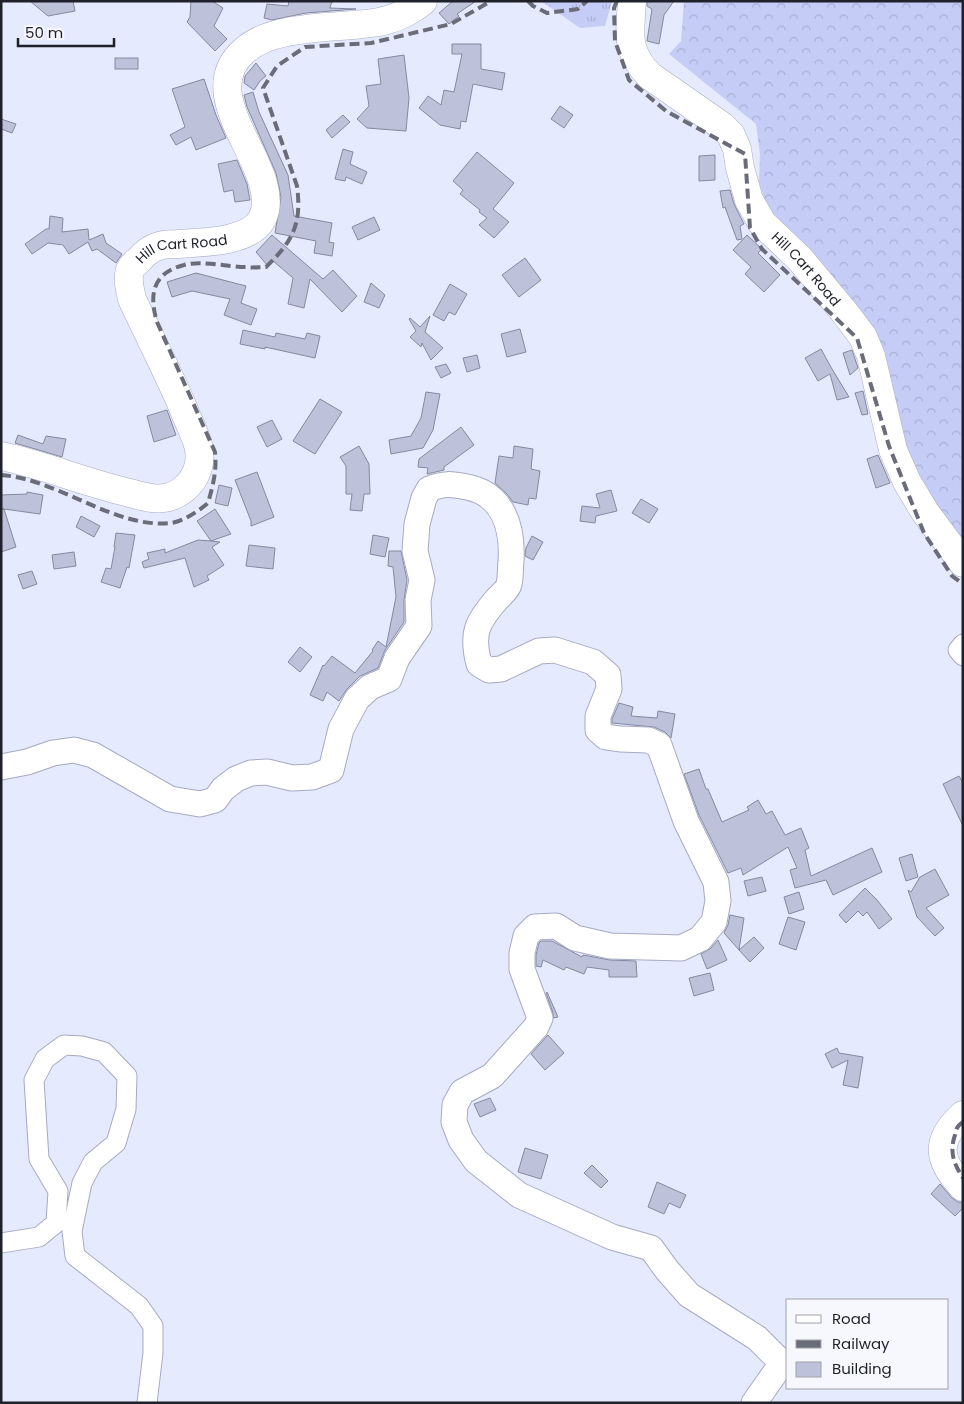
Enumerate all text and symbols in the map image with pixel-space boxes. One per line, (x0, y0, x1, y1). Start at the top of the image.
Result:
scale bar (18, 15, 114, 47)
text: 50 m (25, 22, 63, 43)
street label: Hill Cart Road (767, 227, 845, 310)
street label: Hill Cart Road (131, 229, 229, 268)
legend (786, 1299, 949, 1389)
text: Road (832, 1308, 871, 1329)
text: Railway (832, 1333, 890, 1354)
text: Building (832, 1358, 892, 1379)

